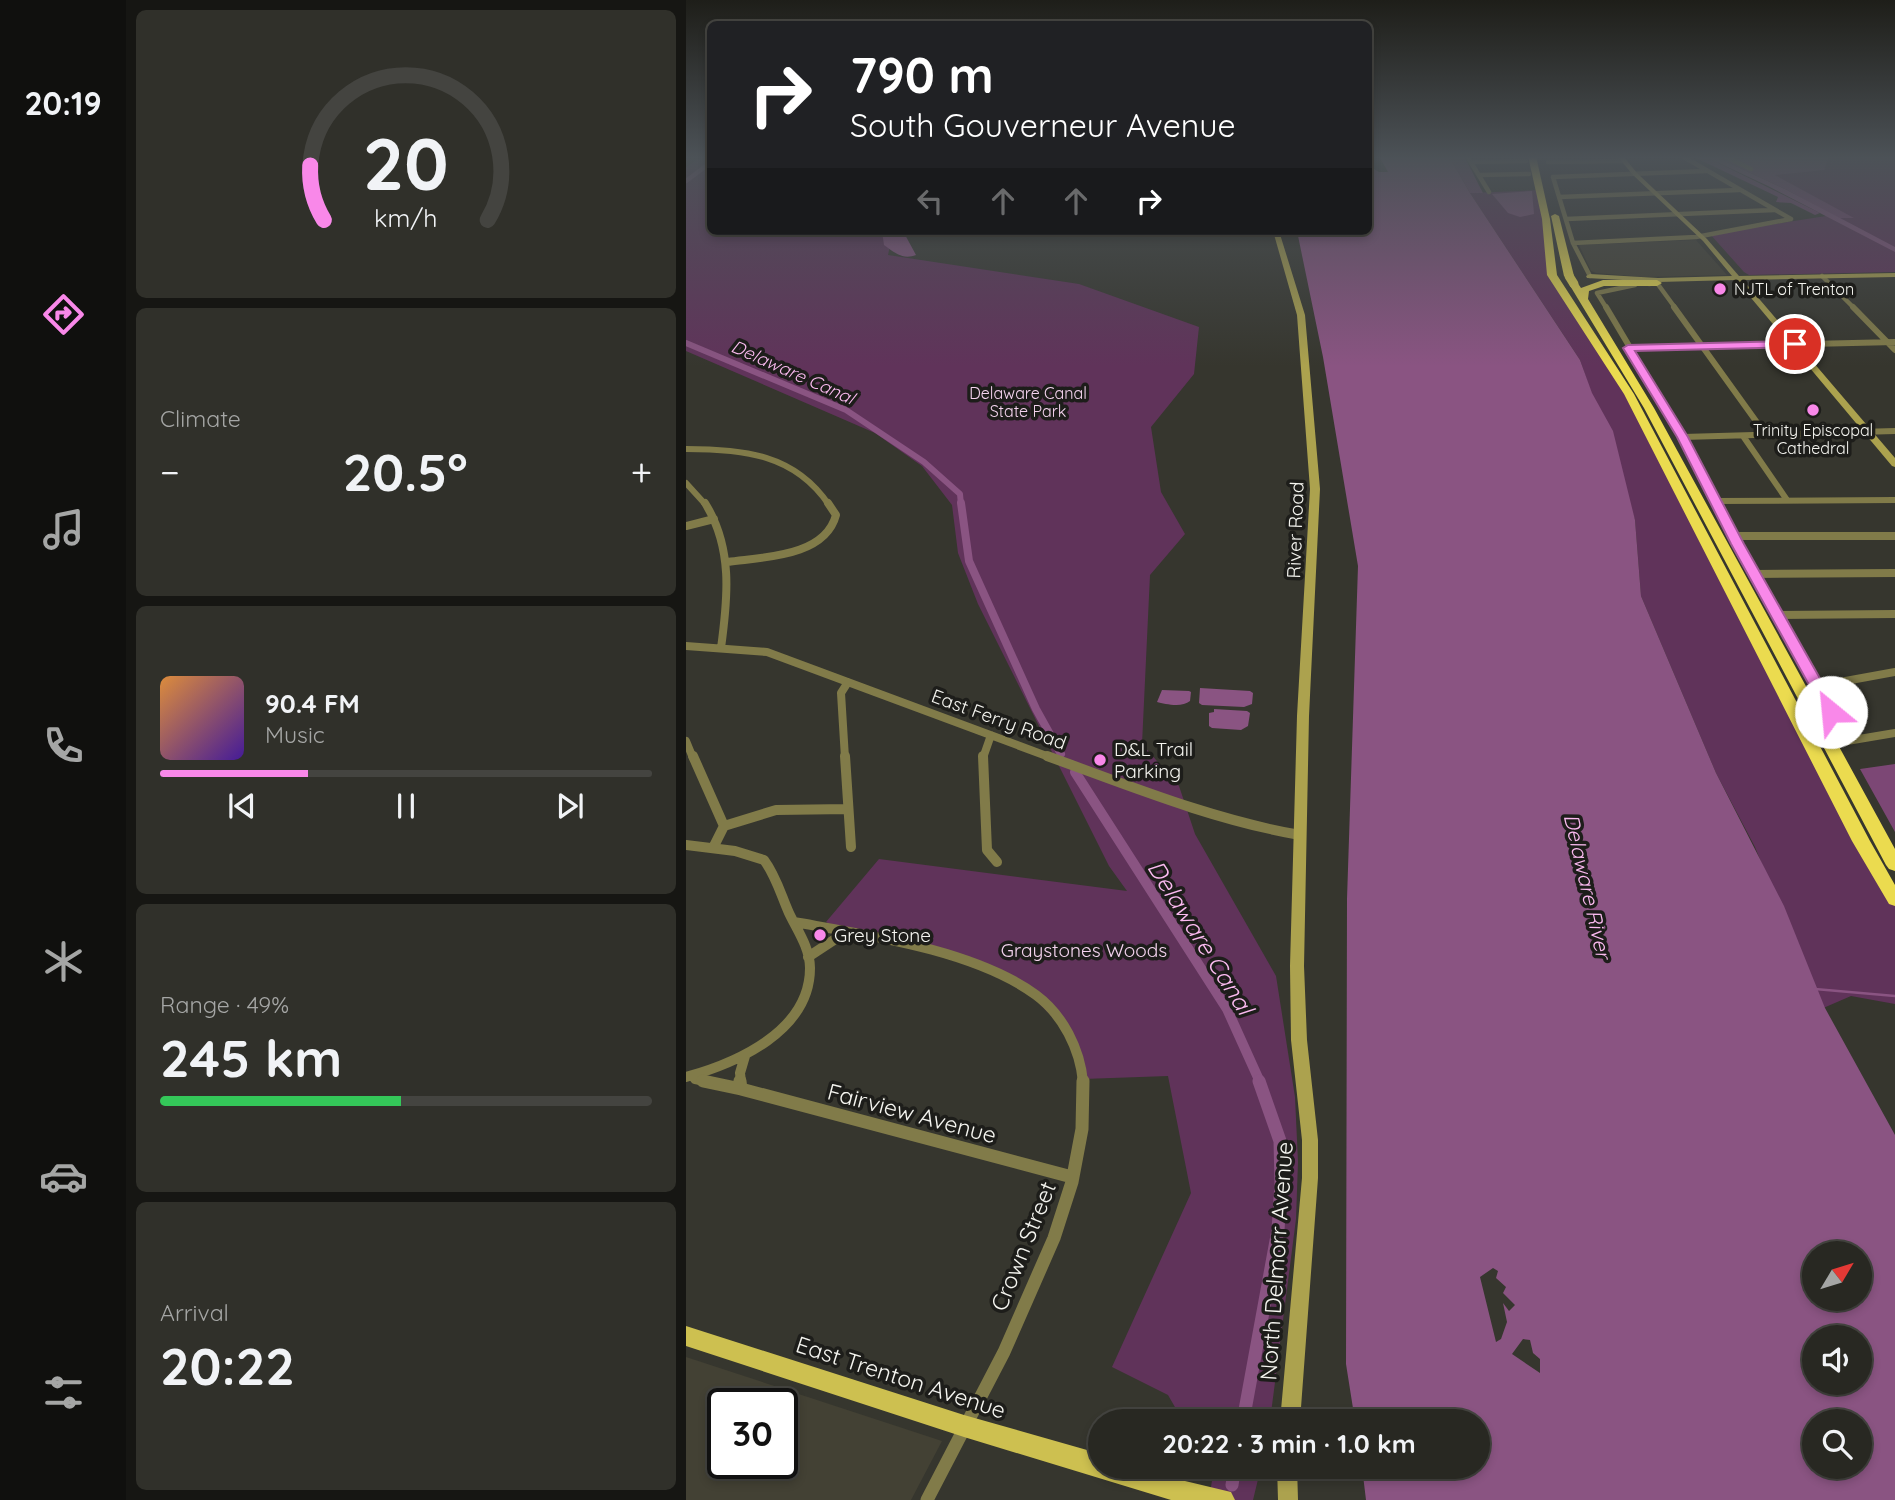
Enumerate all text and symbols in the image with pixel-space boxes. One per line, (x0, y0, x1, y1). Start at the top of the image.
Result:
text: 790 m (850, 44, 994, 105)
icon: right (735, 49, 826, 140)
text: 20:19 (24, 83, 102, 123)
text: South Gouverneur Avenue (850, 105, 1236, 145)
text: 20 (363, 117, 449, 208)
icon: left (911, 182, 949, 220)
icon: ahead (984, 182, 1022, 220)
icon: ahead (1057, 182, 1095, 220)
icon: right (1130, 182, 1168, 220)
text: km/h (374, 202, 438, 233)
place label: NJTL of Trenton (1734, 279, 1854, 299)
marker: NJTL of Trenton (1712, 281, 1728, 297)
icon: directions (39, 290, 88, 339)
pin (1765, 314, 1825, 374)
icon: arrive (1776, 325, 1814, 363)
water label: Delaware Canal (728, 335, 860, 410)
park label: Delaware Canal State Park (969, 383, 1087, 421)
marker: Trinity Episcopal Cathedral (1805, 402, 1821, 418)
text: Climate (160, 404, 241, 433)
place label: Trinity Episcopal Cathedral (1753, 420, 1873, 458)
text: 20.5° (343, 439, 468, 504)
text: − (160, 448, 180, 496)
text: + (631, 448, 652, 496)
street label: River Road (1281, 481, 1309, 579)
icon: music (39, 505, 88, 554)
position arrow (1794, 675, 1868, 749)
street label: East Ferry Road (928, 683, 1070, 755)
text: 90.4 FM (265, 687, 360, 720)
text: Music (265, 720, 325, 749)
icon: phone (39, 721, 88, 770)
place label: D&L Trail Parking (1114, 737, 1193, 783)
marker: D&L Trail Parking (1092, 752, 1108, 768)
icon: previous (223, 787, 261, 825)
icon: pause (387, 787, 425, 825)
icon: next (551, 787, 589, 825)
water label: Delaware River (1559, 811, 1618, 964)
water label: Delaware Canal (1141, 854, 1262, 1022)
place label: Grey Stone (834, 923, 931, 947)
marker: Grey Stone (812, 927, 828, 943)
icon: climate (39, 937, 88, 986)
park label: Graystones Woods (1001, 938, 1167, 962)
text: Range · 49% (160, 990, 289, 1019)
text: 245 km (160, 1025, 342, 1090)
street label: Fairview Avenue (824, 1077, 1000, 1149)
street label: North Delmorr Avenue (1253, 1141, 1299, 1381)
icon: car (39, 1152, 88, 1201)
street label: Crown Street (984, 1177, 1062, 1315)
north arrow (1802, 1241, 1872, 1311)
map controls (1802, 1241, 1872, 1479)
text: Arrival (160, 1298, 229, 1327)
button: sound (1802, 1325, 1872, 1395)
street label: East Trenton Avenue (792, 1329, 1010, 1425)
text: 20:22 (160, 1333, 295, 1398)
icon: filters (39, 1368, 88, 1417)
speed limit sign: 30 (707, 1388, 798, 1479)
button: search (1802, 1409, 1872, 1479)
text: 20:22 · 3 min · 1.0 km (1162, 1427, 1416, 1460)

